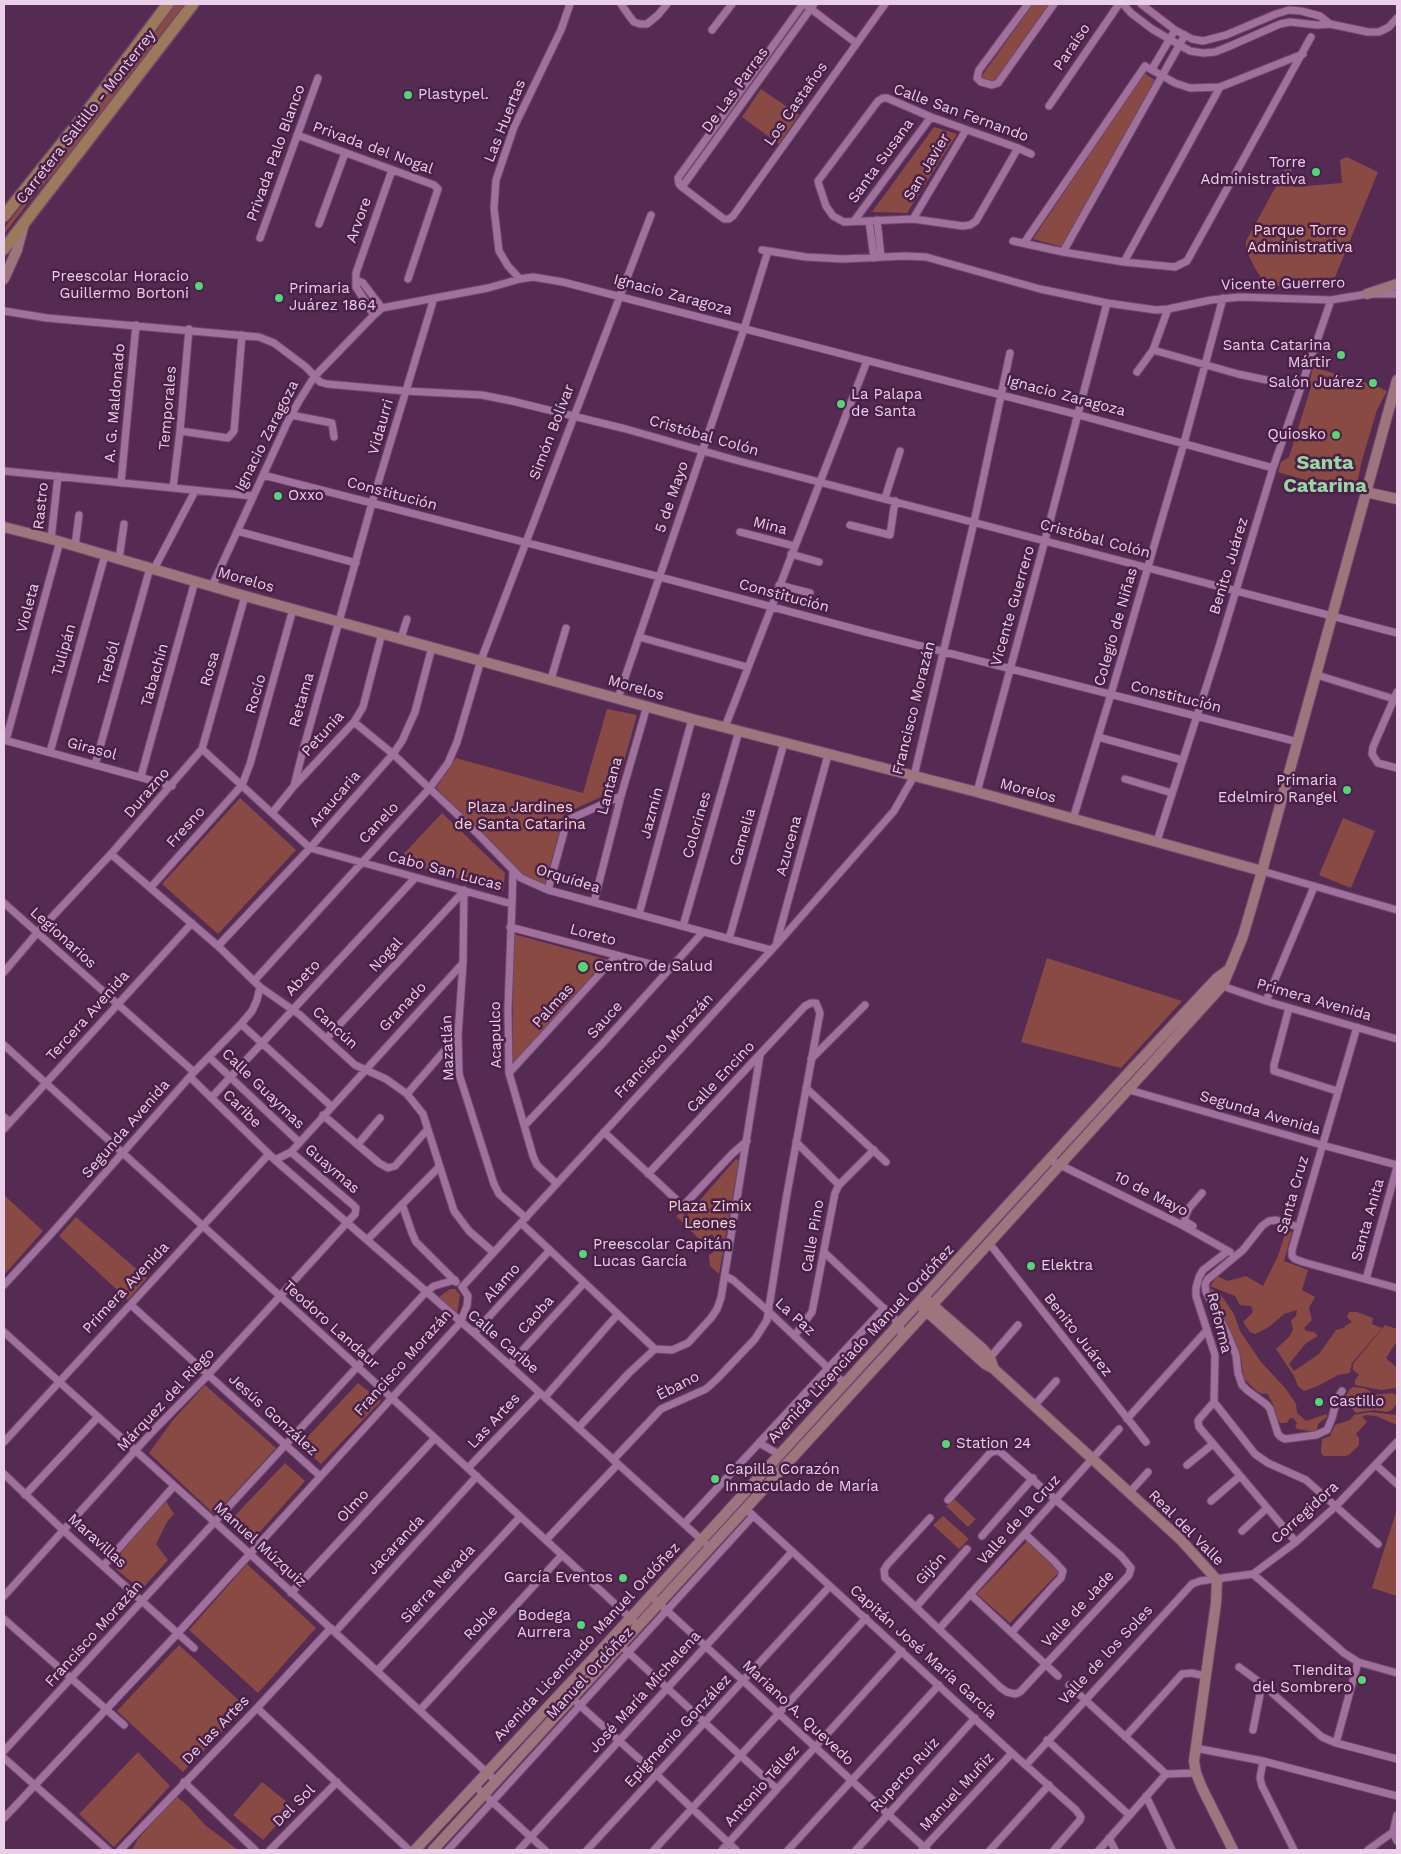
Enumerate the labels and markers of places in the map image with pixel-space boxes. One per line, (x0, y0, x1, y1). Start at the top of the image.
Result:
place label: Plastypel. (418, 86, 489, 104)
marker: Plastypel. (402, 89, 414, 101)
place label: Torre Administrativa (1201, 154, 1306, 189)
marker: Torre Administrativa (1310, 166, 1322, 178)
place label: Preescolar Horacio Guillermo Bortoni (51, 268, 189, 303)
marker: Preescolar Horacio Guillermo Bortoni (193, 280, 205, 292)
place label: Primaria Juárez 1864 (289, 280, 376, 315)
marker: Primaria Juárez 1864 (273, 292, 285, 304)
place label: Santa Catarina Mártir (1223, 337, 1331, 372)
marker: Santa Catarina Mártir (1335, 349, 1347, 361)
place label: Salón Juárez (1268, 374, 1363, 392)
marker: Salón Juárez (1367, 377, 1379, 389)
place label: La Palapa de Santa (851, 386, 922, 421)
marker: La Palapa de Santa (835, 398, 847, 410)
place label: Quiosko (1267, 426, 1326, 444)
marker: Quiosko (1330, 429, 1342, 441)
place label: Oxxo (288, 487, 324, 505)
marker: Oxxo (272, 490, 284, 502)
place label: Primaria Edelmiro Rangel (1218, 772, 1337, 807)
marker: Primaria Edelmiro Rangel (1341, 784, 1353, 796)
place label: Centro de Salud (594, 958, 713, 976)
marker: Centro de Salud (576, 960, 590, 974)
place label: Preescolar Capitán Lucas García (593, 1236, 731, 1271)
marker: Preescolar Capitán Lucas García (577, 1248, 589, 1260)
place label: Elektra (1041, 1257, 1093, 1275)
marker: Elektra (1025, 1260, 1037, 1272)
place label: Castillo (1329, 1393, 1384, 1411)
marker: Castillo (1313, 1396, 1325, 1408)
place label: Station 24 (956, 1435, 1031, 1453)
marker: Station 24 (940, 1438, 952, 1450)
place label: Capilla Corazón Inmaculado de María (725, 1461, 879, 1496)
marker: Capilla Corazón Inmaculado de María (709, 1473, 721, 1485)
place label: García Eventos (504, 1569, 613, 1587)
marker: García Eventos (617, 1572, 629, 1584)
place label: Bodega Aurrera (517, 1607, 571, 1642)
marker: Bodega Aurrera (575, 1619, 587, 1631)
place label: TIendita del Sombrero (1253, 1662, 1352, 1697)
marker: TIendita del Sombrero (1356, 1674, 1368, 1686)

